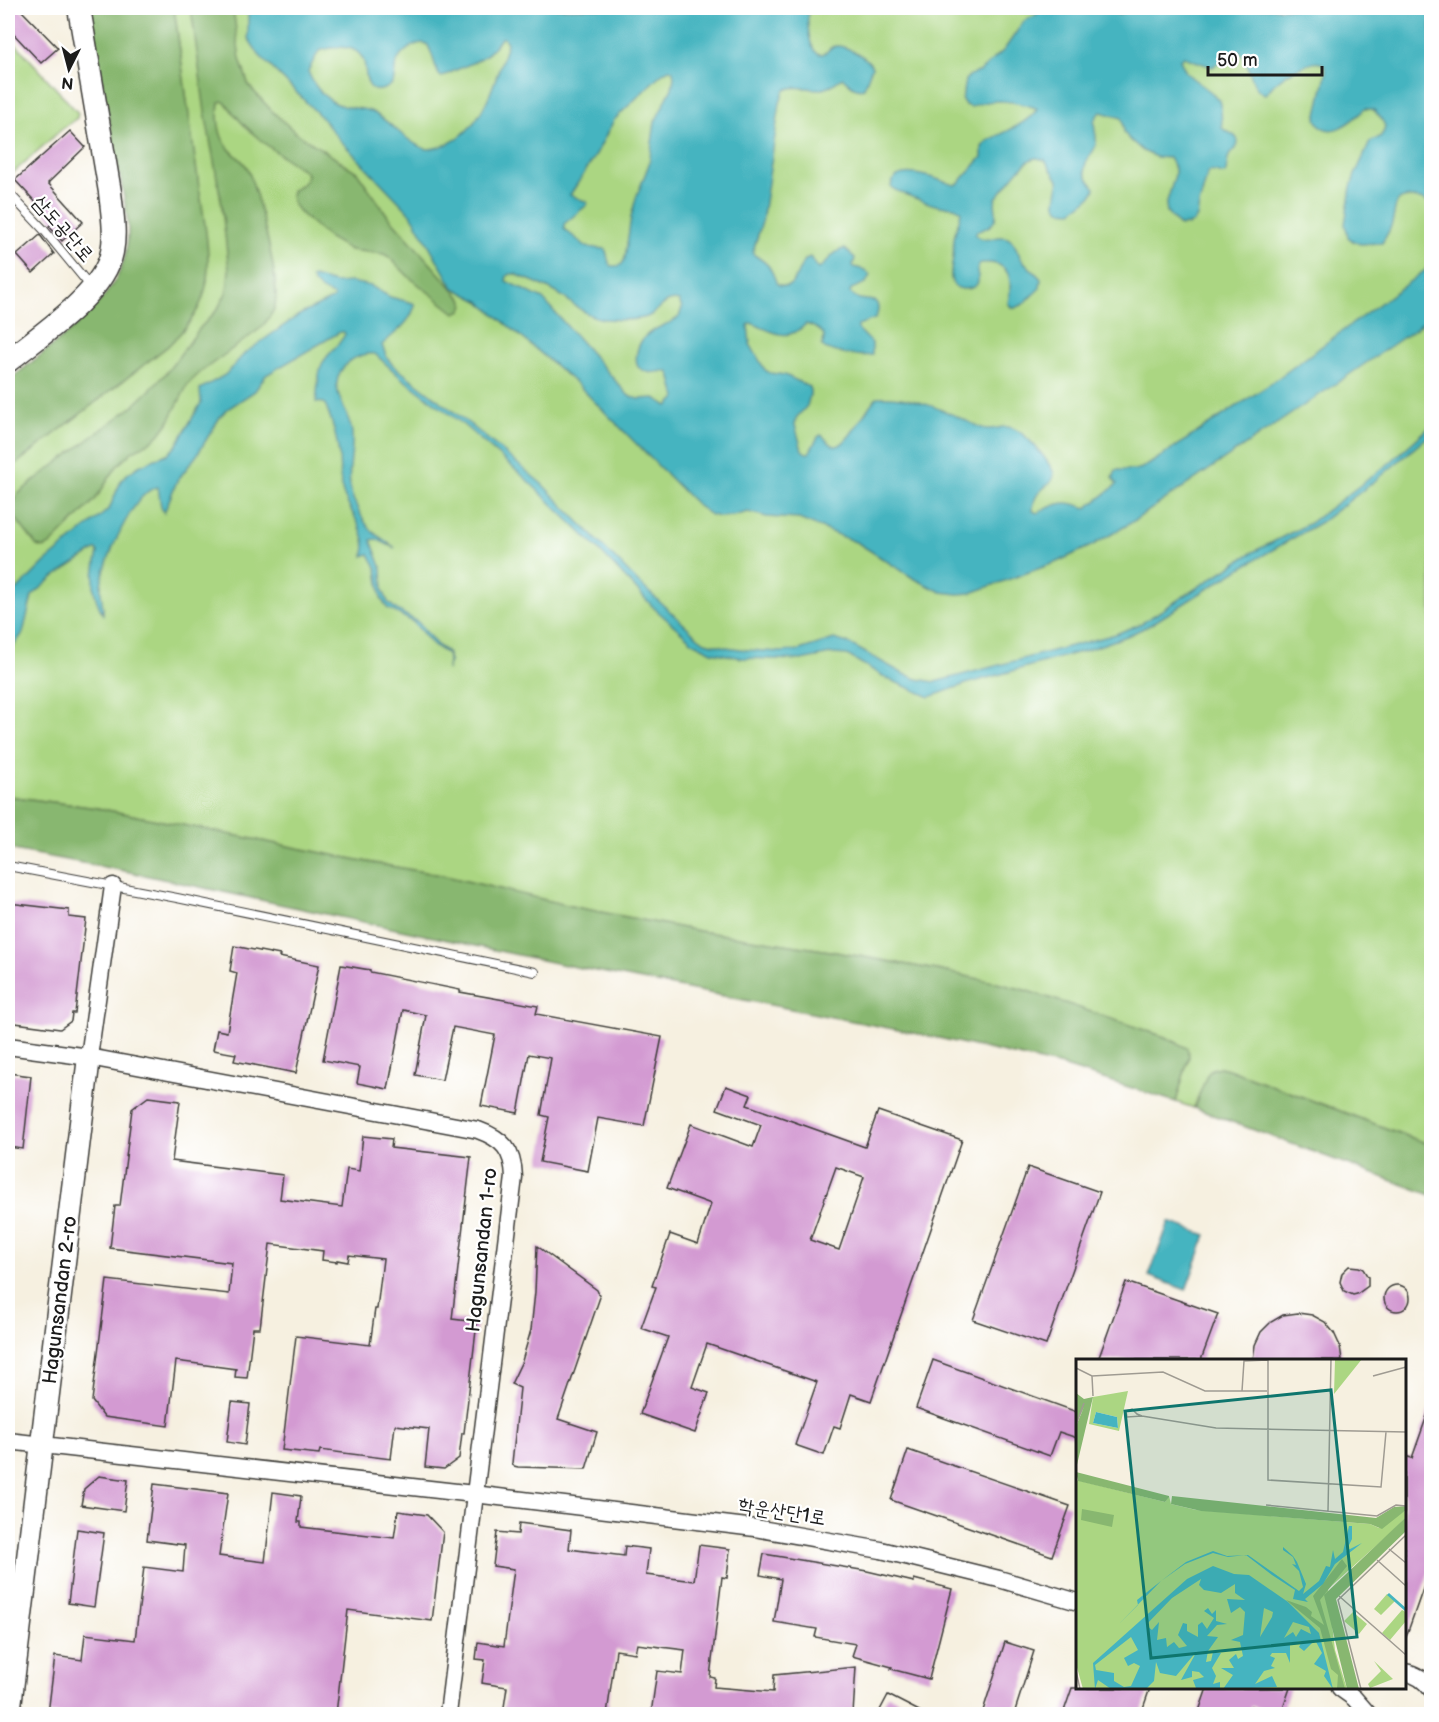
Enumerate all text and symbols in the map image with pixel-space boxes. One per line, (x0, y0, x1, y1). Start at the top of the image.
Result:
north arrow (39, 39, 99, 99)
scale bar (1208, 39, 1322, 77)
text: 50 m (1217, 50, 1258, 71)
text: N (61, 72, 75, 93)
street label: 삼도공단로 (28, 191, 98, 267)
street label: Hagunsandan 1-ro (461, 1167, 503, 1333)
street label: Hagunsandan 2-ro (38, 1215, 82, 1385)
inset map (1076, 1359, 1406, 1689)
street label: 학운산단1로 (737, 1493, 827, 1531)

